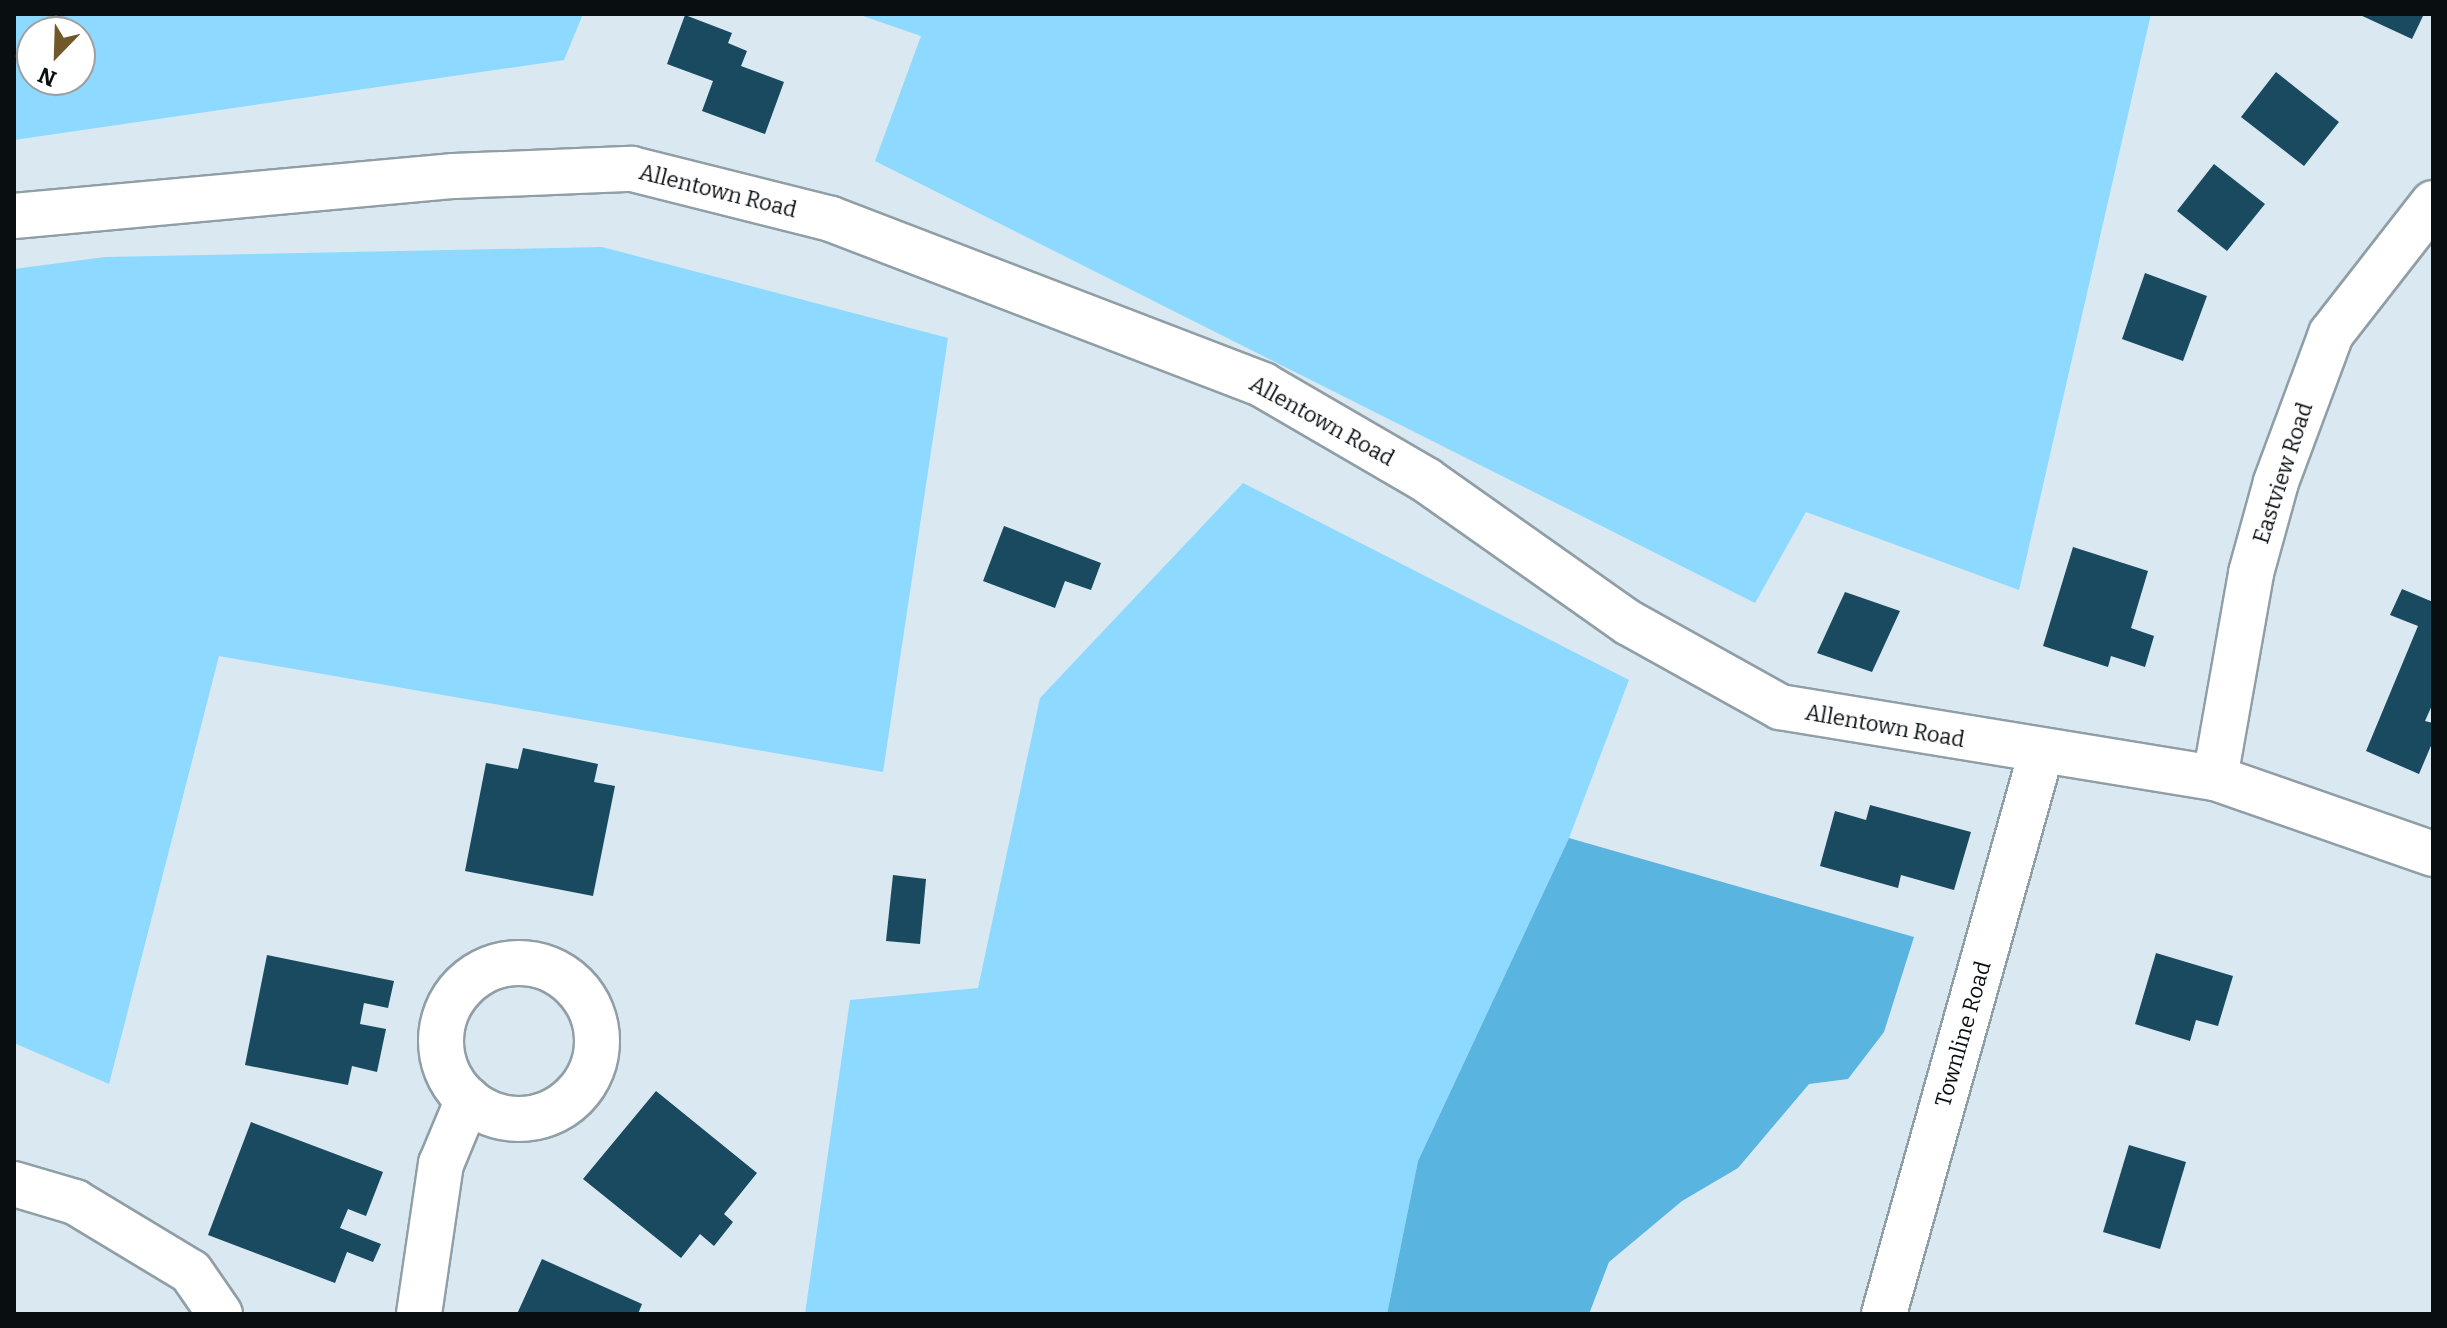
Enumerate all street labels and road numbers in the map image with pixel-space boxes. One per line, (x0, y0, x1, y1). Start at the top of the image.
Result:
street label: Allentown Road (637, 159, 799, 223)
street label: Allentown Road (1245, 370, 1399, 472)
street label: Eastview Road (2248, 399, 2318, 547)
street label: Allentown Road (1803, 699, 1967, 753)
street label: Townline Road (1930, 958, 1996, 1110)

